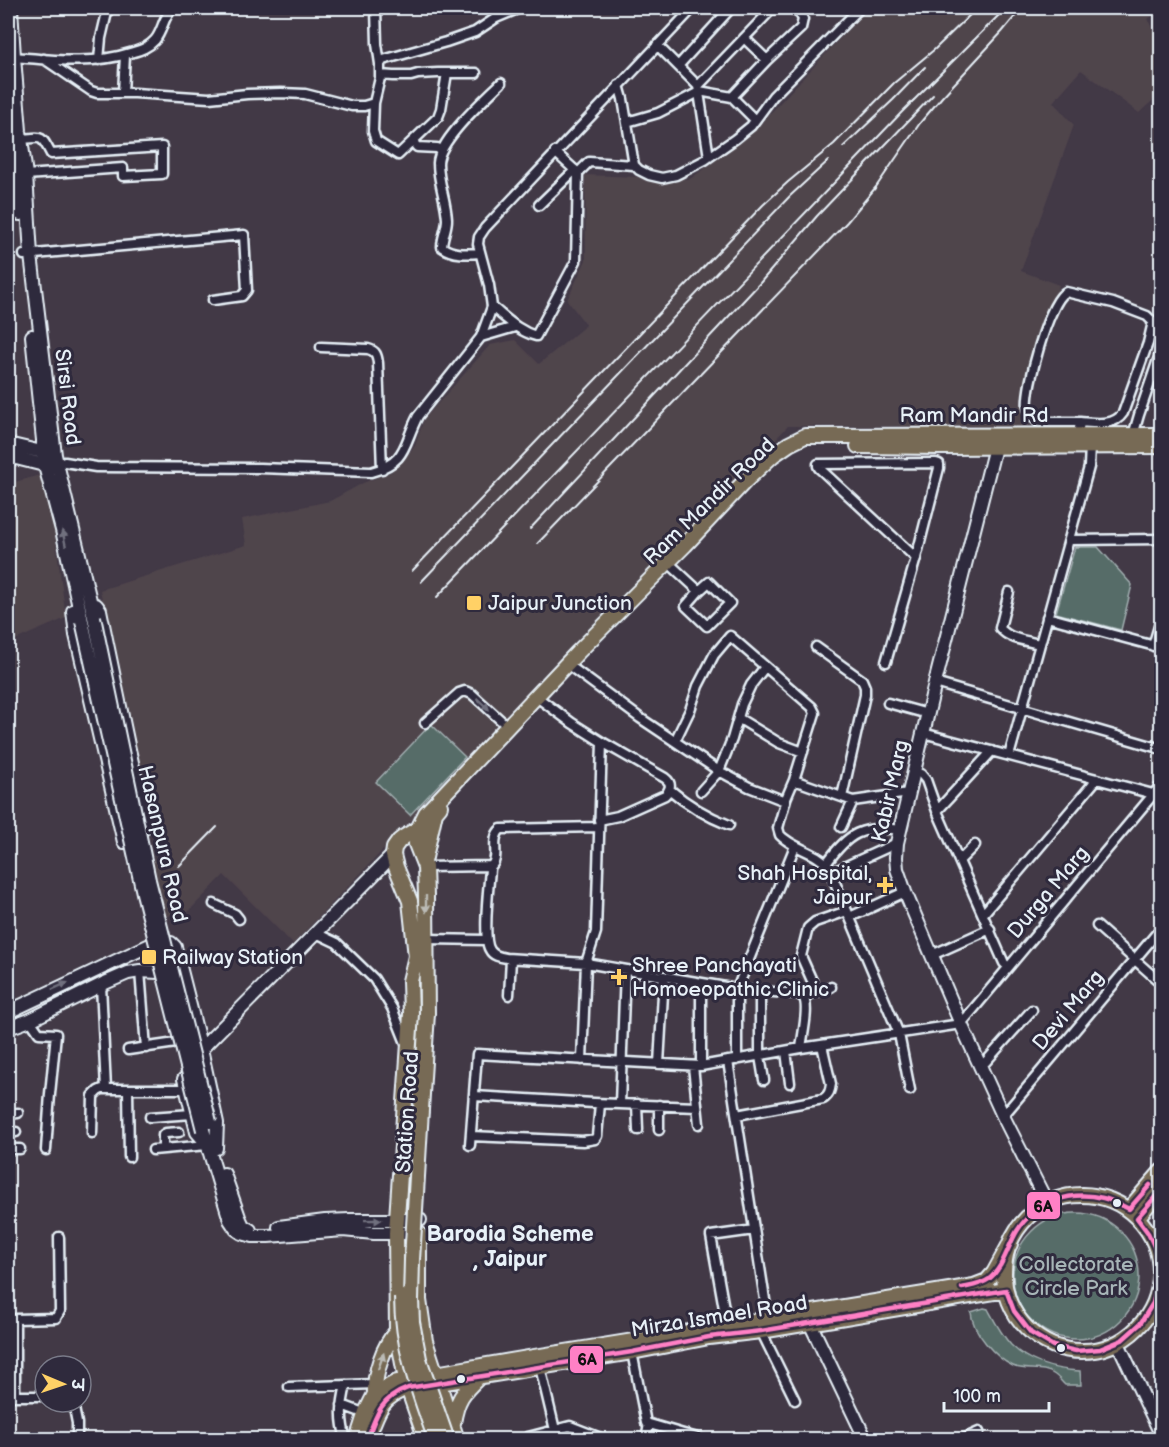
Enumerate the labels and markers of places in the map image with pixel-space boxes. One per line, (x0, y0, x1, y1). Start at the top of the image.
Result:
place label: Jaipur Junction (488, 591, 632, 616)
marker: Jaipur Junction (465, 594, 483, 612)
place label: Shah Hospital, Jaipur (738, 861, 872, 910)
marker: Shah Hospital, Jaipur (876, 876, 894, 894)
place label: Railway Station (162, 945, 303, 970)
marker: Railway Station (140, 948, 158, 966)
place label: Shree Panchayati Homoeopathic Clinic (632, 953, 829, 1002)
marker: Shree Panchayati Homoeopathic Clinic (610, 968, 628, 986)
unlabelled marker (1111, 1197, 1123, 1209)
unlabelled marker (1055, 1342, 1067, 1354)
unlabelled marker (455, 1373, 467, 1385)

